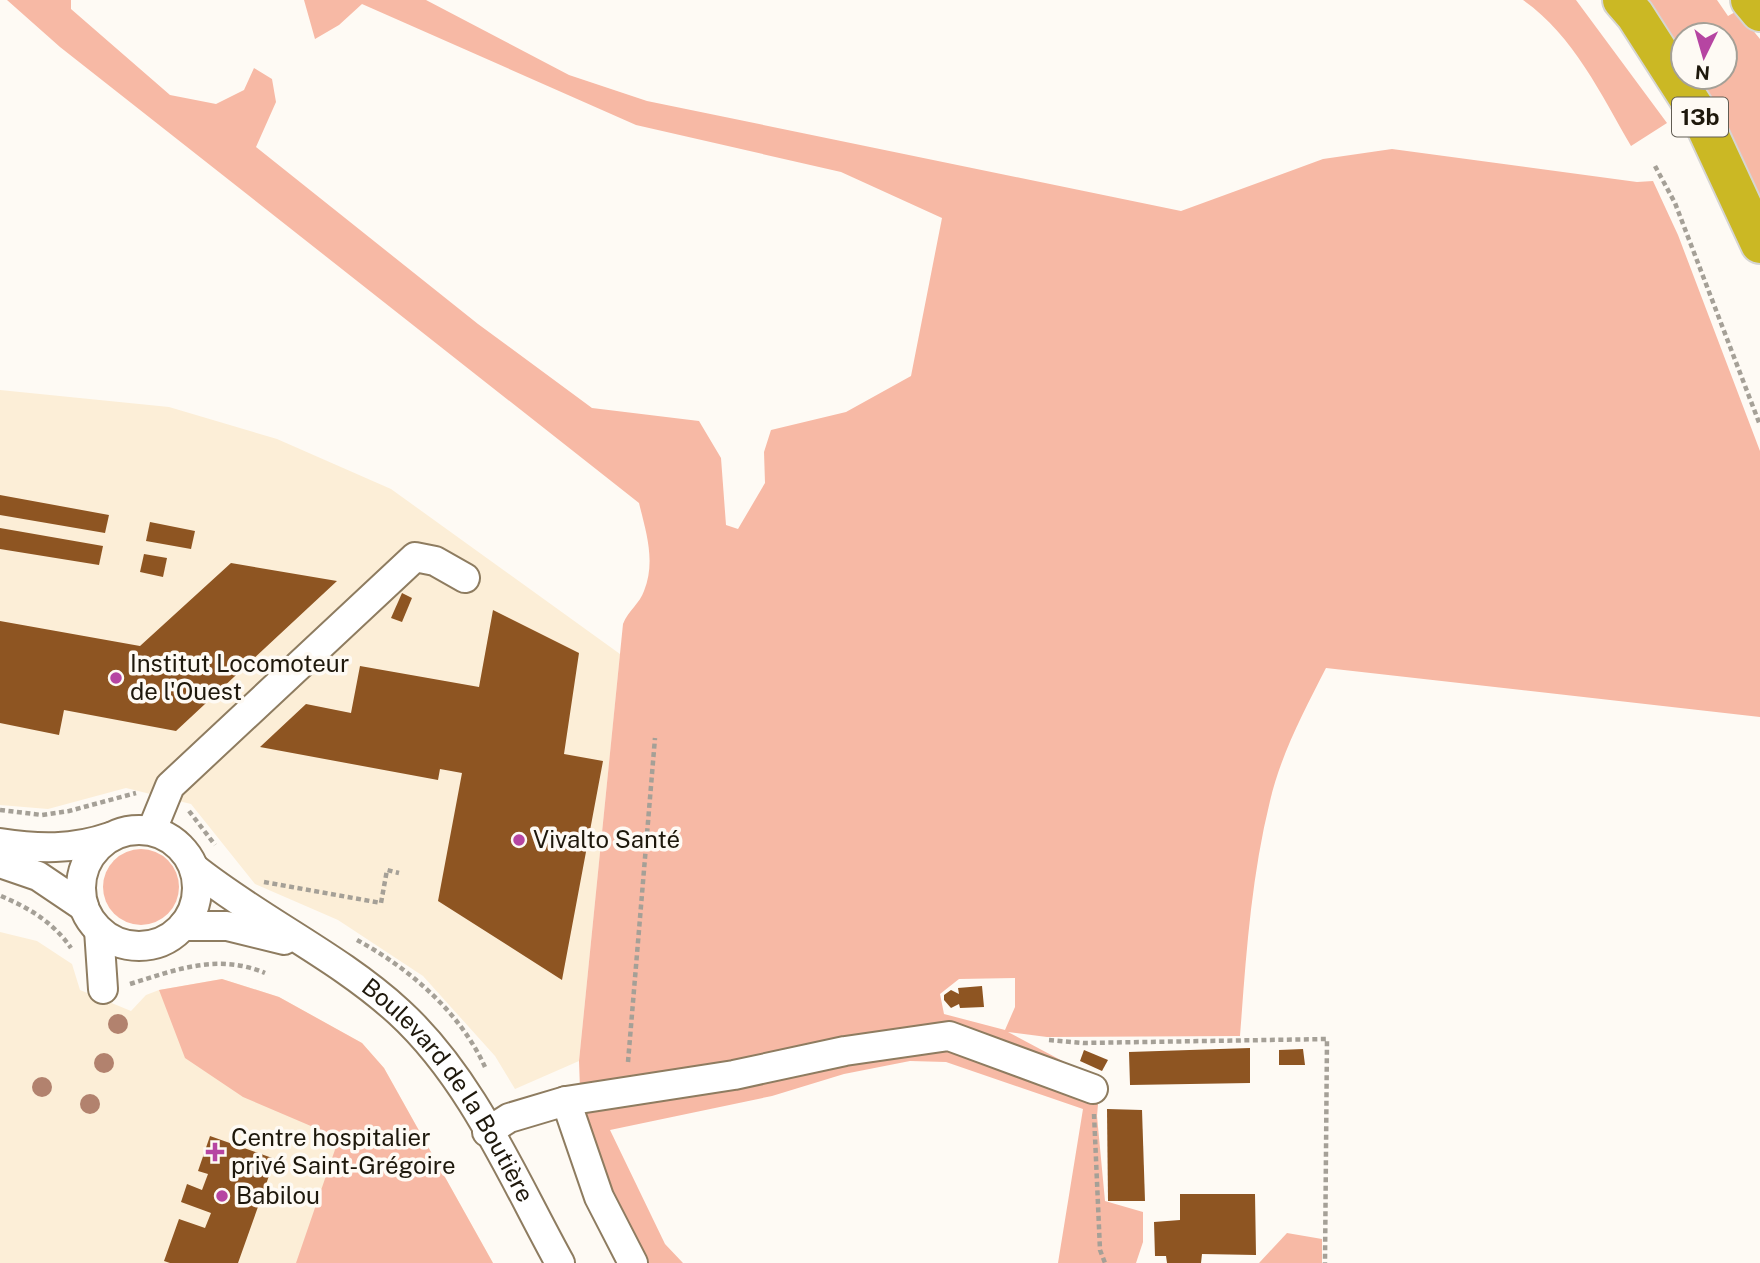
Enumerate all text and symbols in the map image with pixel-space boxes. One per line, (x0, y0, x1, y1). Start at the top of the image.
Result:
north arrow (1669, 21, 1739, 91)
text: N (1694, 61, 1711, 85)
road number: 13b (1672, 98, 1728, 136)
place label: Institut Locomoteur de l'Ouest (130, 649, 349, 705)
marker: Institut Locomoteur de l'Ouest (108, 670, 124, 686)
place label: Vivalto Santé (533, 825, 680, 853)
marker: Vivalto Santé (511, 832, 527, 848)
street label: Boulevard de la Boutière (357, 972, 540, 1206)
place label: Centre hospitalier privé Saint-Grégoire (231, 1123, 456, 1179)
marker: Centre hospitalier privé Saint-Grégoire (205, 1142, 225, 1162)
place label: Babilou (236, 1181, 320, 1209)
marker: Babilou (214, 1188, 230, 1204)

